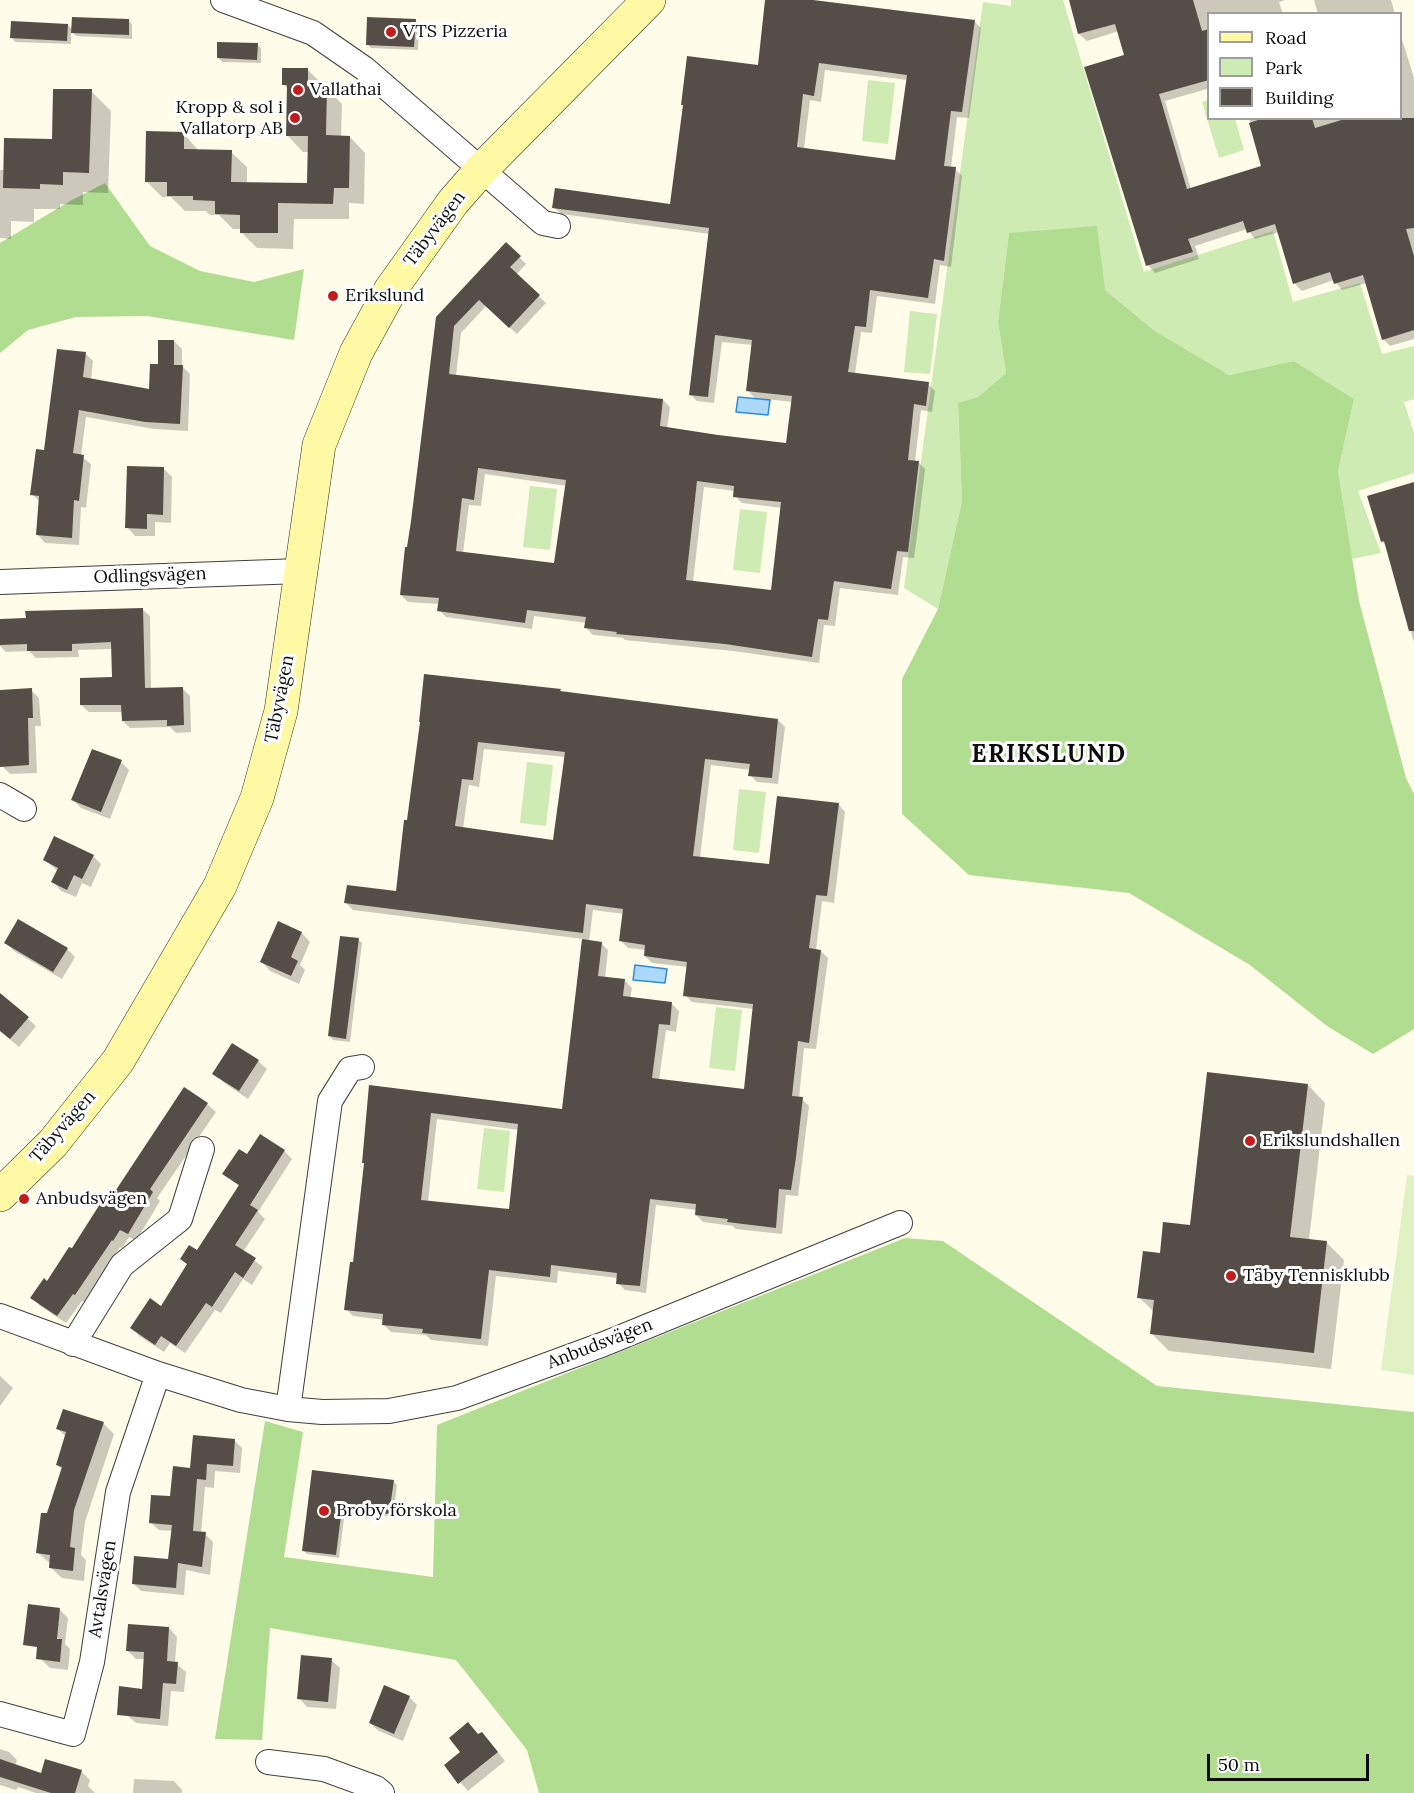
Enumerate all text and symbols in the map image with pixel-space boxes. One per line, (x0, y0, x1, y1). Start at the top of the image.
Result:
legend (1207, 12, 1402, 120)
place label: VTS Pizzeria (403, 21, 508, 43)
marker: VTS Pizzeria (384, 25, 398, 39)
text: Road (1265, 26, 1307, 49)
text: Park (1265, 56, 1302, 79)
place label: Vallathai (310, 79, 382, 101)
marker: Vallathai (291, 83, 305, 97)
text: Building (1265, 86, 1333, 109)
place label: Kropp & sol i Vallatorp AB (175, 97, 283, 140)
marker: Kropp & sol i Vallatorp AB (288, 111, 302, 125)
street label: Täbyvägen (400, 187, 470, 271)
place label: Erikslund (345, 285, 424, 307)
marker: Erikslund (326, 289, 340, 303)
street label: Odlingsvägen (93, 563, 207, 589)
street label: Täbyvägen (261, 653, 299, 745)
district label: ERIKSLUND (972, 741, 1126, 769)
street label: Täbyvägen (26, 1086, 100, 1168)
place label: Erikslundshallen (1262, 1130, 1400, 1152)
marker: Erikslundshallen (1243, 1134, 1257, 1148)
place label: Anbudsvägen (36, 1188, 147, 1210)
marker: Anbudsvägen (17, 1192, 31, 1206)
place label: Täby Tennisklubb (1243, 1265, 1390, 1287)
marker: Täby Tennisklubb (1224, 1269, 1238, 1283)
street label: Anbudsvägen (544, 1314, 656, 1374)
place label: Broby förskola (336, 1500, 457, 1522)
marker: Broby förskola (317, 1504, 331, 1518)
street label: Avtalsvägen (85, 1539, 121, 1639)
scale bar (1210, 1742, 1372, 1780)
text: 50 m (1218, 1753, 1260, 1776)

